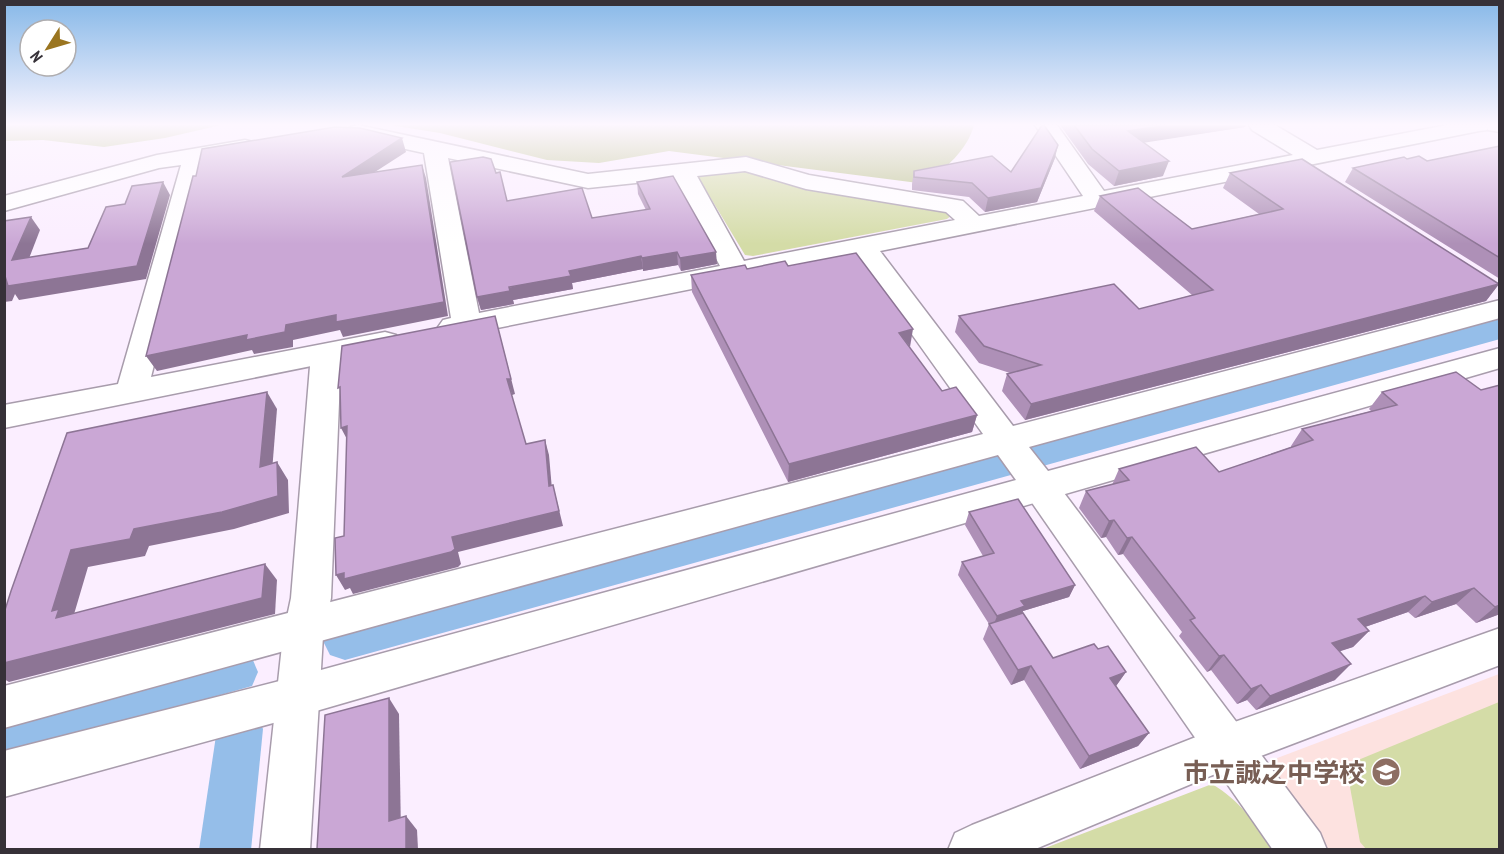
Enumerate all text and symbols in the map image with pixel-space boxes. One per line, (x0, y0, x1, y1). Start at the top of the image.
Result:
north arrow (18, 18, 78, 78)
text: N (25, 48, 47, 66)
place label: 市立誠之中学校 (1183, 756, 1365, 789)
school or university icon: 市立誠之中学校 (1370, 756, 1402, 788)

